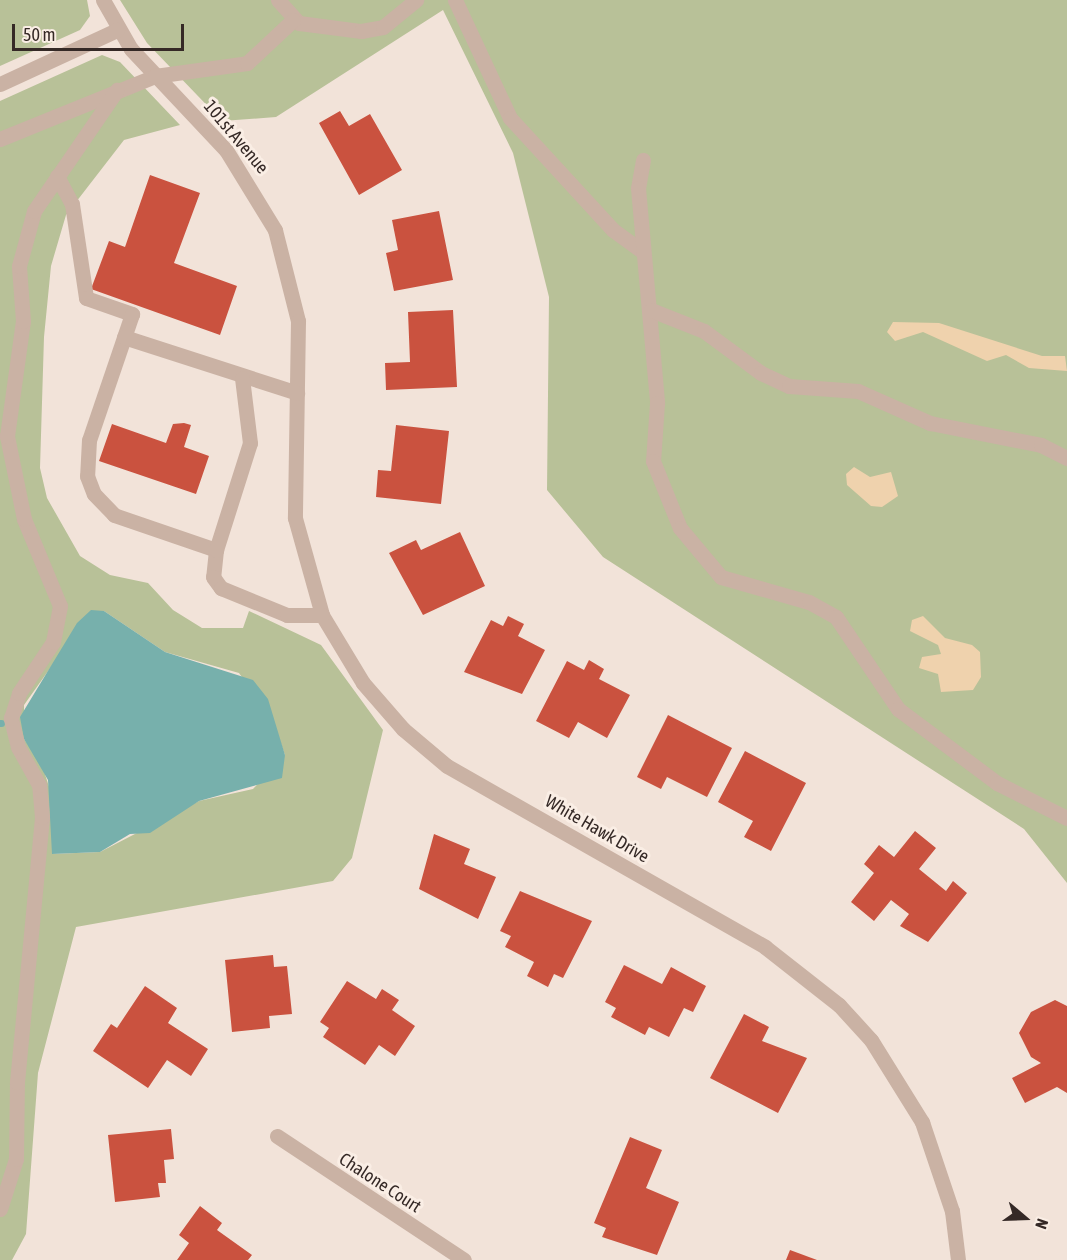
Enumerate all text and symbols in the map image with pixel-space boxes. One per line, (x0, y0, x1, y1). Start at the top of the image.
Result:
scale bar (15, 12, 188, 50)
text: 50 m (23, 24, 55, 45)
street label: 101st Avenue (199, 96, 273, 178)
street label: White Hawk Drive (541, 791, 653, 867)
street label: Chalone Court (335, 1149, 425, 1217)
north arrow (995, 1188, 1055, 1248)
text: N (1032, 1216, 1052, 1231)

